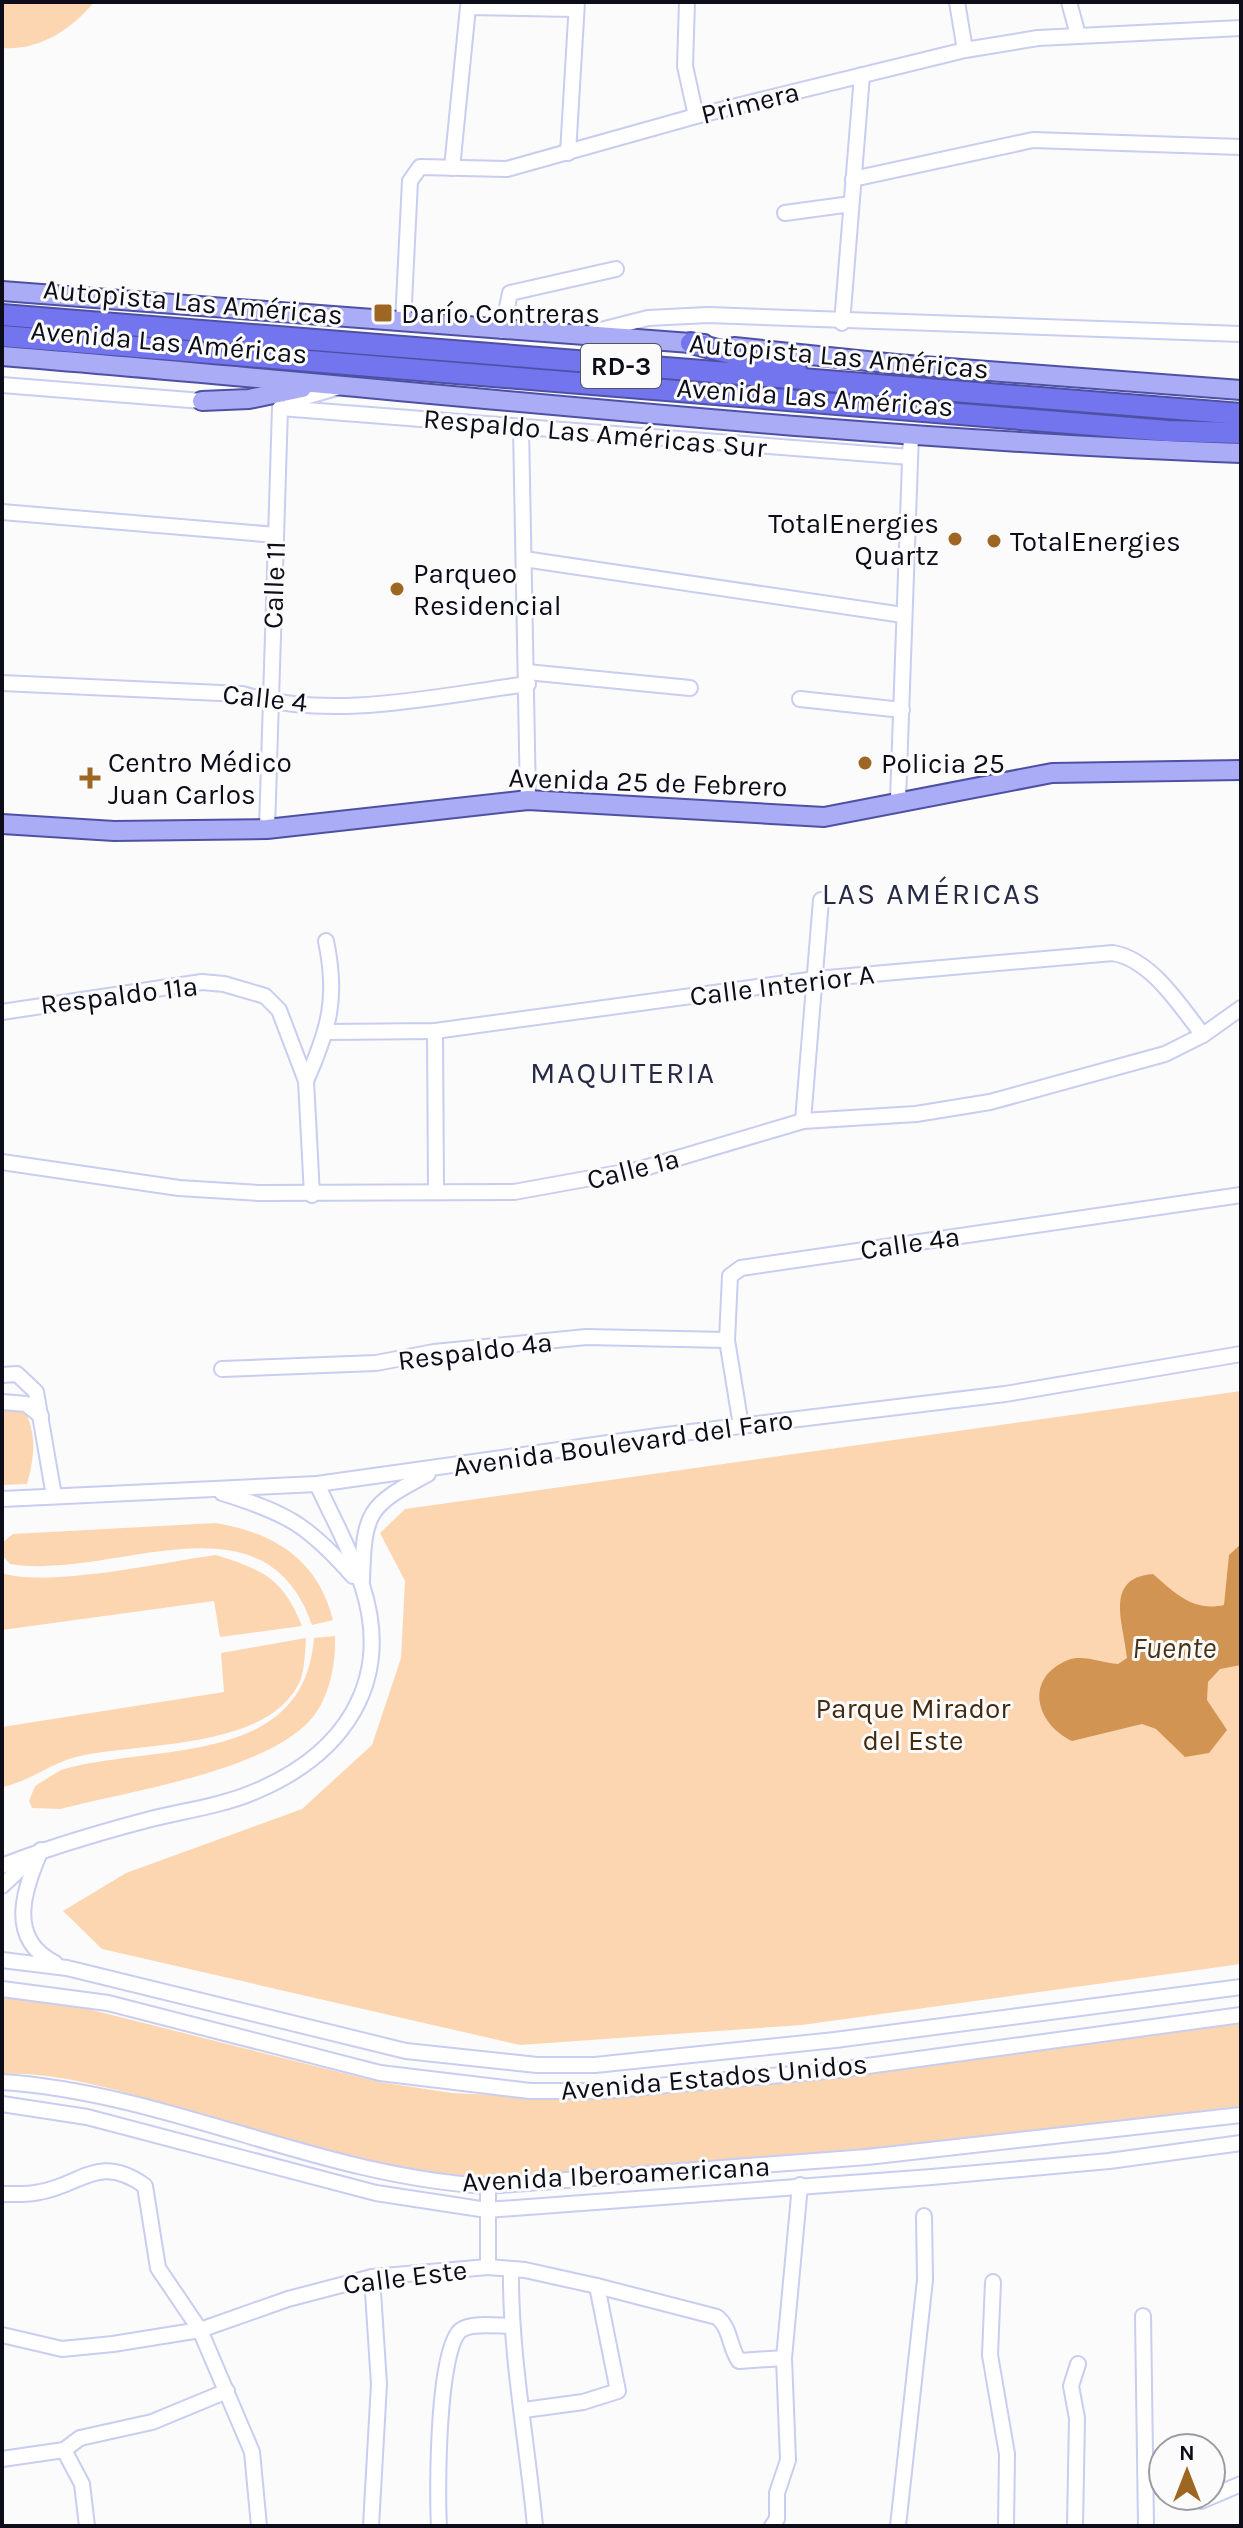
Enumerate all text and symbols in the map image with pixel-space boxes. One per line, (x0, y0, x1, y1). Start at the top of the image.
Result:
street label: Primera (697, 75, 803, 131)
street label: Autopista Las Américas (42, 272, 344, 332)
place label: Darío Contreras (401, 297, 600, 330)
marker: Darío Contreras (372, 302, 394, 324)
street label: Avenida Las Américas (29, 313, 309, 371)
street label: Autopista Las Américas (688, 326, 990, 386)
road number: RD-3 (581, 344, 661, 388)
street label: Avenida Las Américas (675, 371, 955, 423)
street label: Respaldo Las Américas Sur (422, 402, 769, 465)
place label: TotalEnergies Quartz (768, 507, 939, 572)
place label: TotalEnergies (1010, 525, 1181, 558)
marker: TotalEnergies Quartz (946, 530, 964, 548)
marker: TotalEnergies (985, 532, 1003, 550)
street label: Calle 11 (256, 541, 292, 629)
place label: Parqueo Residencial (413, 557, 562, 622)
marker: Parqueo Residencial (388, 580, 406, 598)
street label: Calle 4 (221, 677, 309, 719)
place label: Centro Médico Juan Carlos (108, 746, 292, 811)
place label: Policia 25 (881, 747, 1005, 780)
marker: Policia 25 (856, 754, 874, 772)
street label: Avenida 25 de Febrero (508, 761, 788, 803)
marker: Centro Médico Juan Carlos (79, 767, 101, 789)
district label: LAS AMÉRICAS (822, 876, 1042, 912)
street label: Calle Interior A (688, 957, 876, 1013)
street label: Respaldo 11a (38, 969, 200, 1021)
district label: MAQUITERIA (530, 1055, 716, 1091)
street label: Calle 1a (583, 1142, 683, 1196)
street label: Calle 4a (858, 1220, 962, 1266)
street label: Respaldo 4a (396, 1325, 554, 1377)
street label: Avenida Boulevard del Faro (451, 1403, 795, 1483)
water label: Fuente (1132, 1630, 1216, 1666)
park label: Parque Mirador del Este (816, 1692, 1011, 1757)
street label: Avenida Estados Unidos (559, 2047, 869, 2107)
street label: Avenida Iberoamericana (461, 2149, 771, 2199)
street label: Calle Este (341, 2253, 469, 2301)
north arrow (1147, 2432, 1227, 2512)
text: N (1179, 2440, 1195, 2466)

